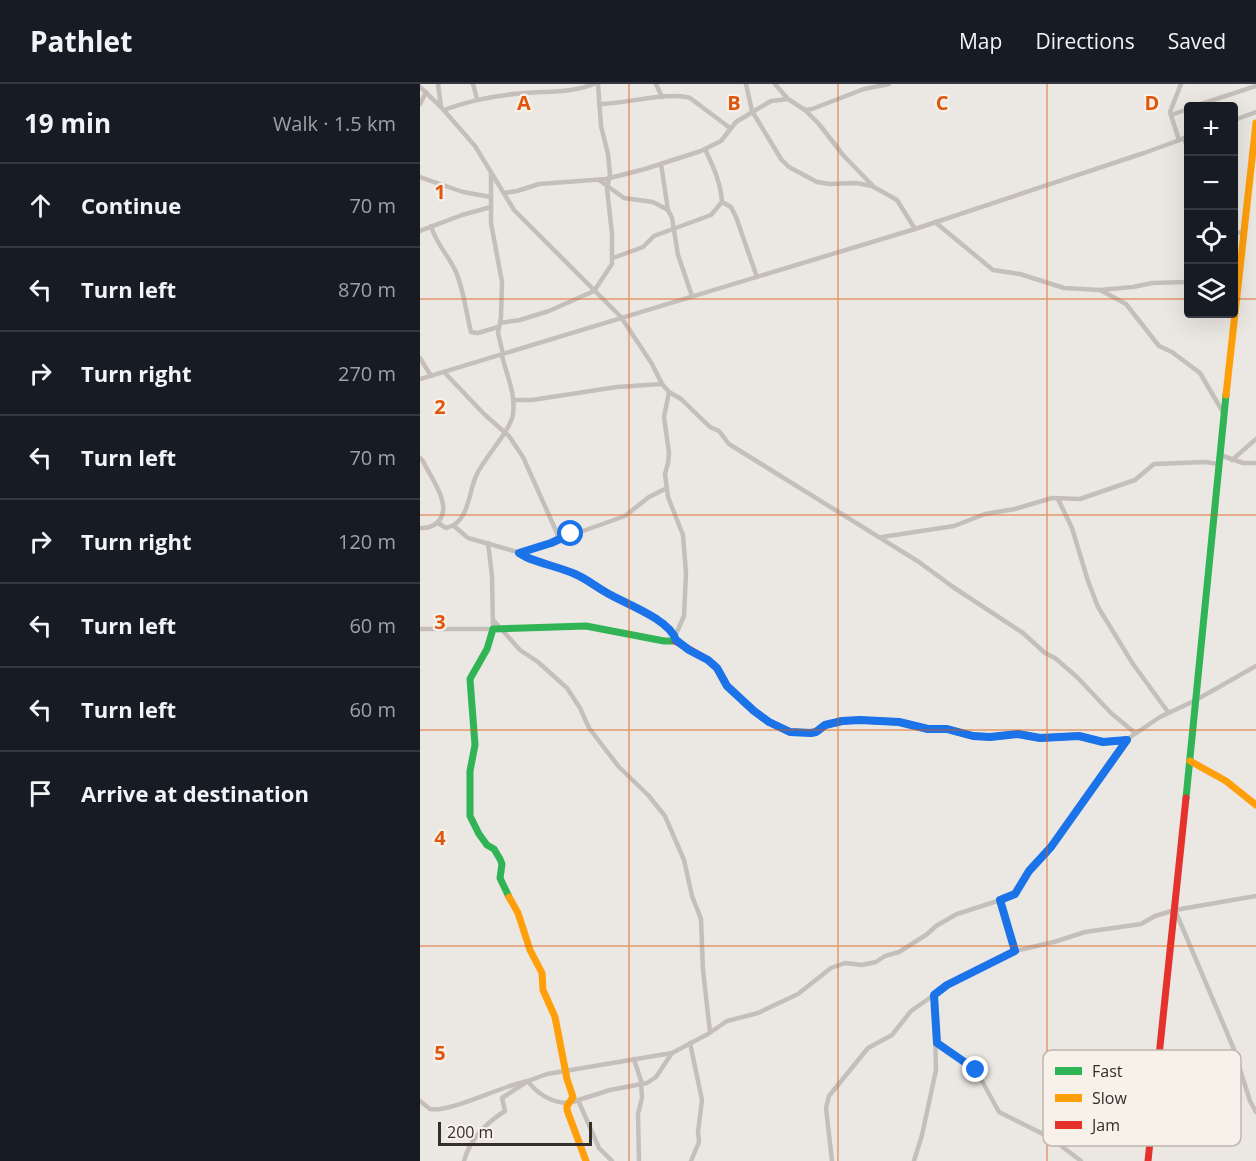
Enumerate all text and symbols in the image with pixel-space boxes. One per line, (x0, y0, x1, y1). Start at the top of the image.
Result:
text: Pathlet (30, 22, 132, 60)
text: Map (959, 27, 1002, 55)
text: Directions (1035, 27, 1135, 55)
text: Saved (1168, 27, 1226, 55)
text: A (517, 89, 531, 116)
text: B (727, 89, 741, 116)
text: C (936, 89, 949, 116)
text: D (1145, 89, 1159, 116)
map controls (1184, 102, 1238, 318)
button: + (1184, 102, 1238, 156)
text: 19 min (24, 105, 111, 141)
text: Walk · 1.5 km (273, 110, 396, 137)
button: − (1184, 156, 1238, 210)
text: 1 (434, 178, 446, 205)
icon: ahead (24, 189, 57, 222)
text: Continue (81, 190, 181, 220)
text: 70 m (349, 192, 396, 219)
button: locate (1184, 210, 1238, 264)
button: layers (1184, 264, 1238, 318)
icon: left (24, 273, 57, 306)
text: Turn left (81, 274, 176, 304)
text: 870 m (338, 276, 396, 303)
icon: right (24, 357, 57, 390)
text: Turn right (81, 358, 192, 388)
text: 270 m (338, 360, 396, 387)
text: 2 (434, 393, 446, 420)
icon: left (24, 441, 57, 474)
text: Turn left (81, 442, 176, 472)
text: 70 m (349, 444, 396, 471)
route start (557, 520, 583, 546)
icon: right (24, 525, 57, 558)
text: Turn right (81, 526, 192, 556)
text: 120 m (338, 528, 396, 555)
text: 3 (434, 608, 446, 635)
icon: left (24, 609, 57, 642)
text: Turn left (81, 610, 176, 640)
text: 60 m (349, 612, 396, 639)
icon: left (24, 693, 57, 726)
text: Turn left (81, 694, 176, 724)
text: 60 m (349, 696, 396, 723)
icon: arrive (24, 777, 57, 810)
text: Arrive at destination (81, 778, 309, 808)
text: 4 (434, 824, 446, 851)
text: 5 (434, 1039, 446, 1066)
legend (1043, 1050, 1241, 1146)
route end (962, 1056, 988, 1082)
text: Fast (1092, 1060, 1123, 1082)
text: Slow (1092, 1087, 1127, 1109)
text: Jam (1090, 1114, 1120, 1136)
scale bar (438, 1119, 592, 1146)
text: 200 m (447, 1121, 493, 1143)

